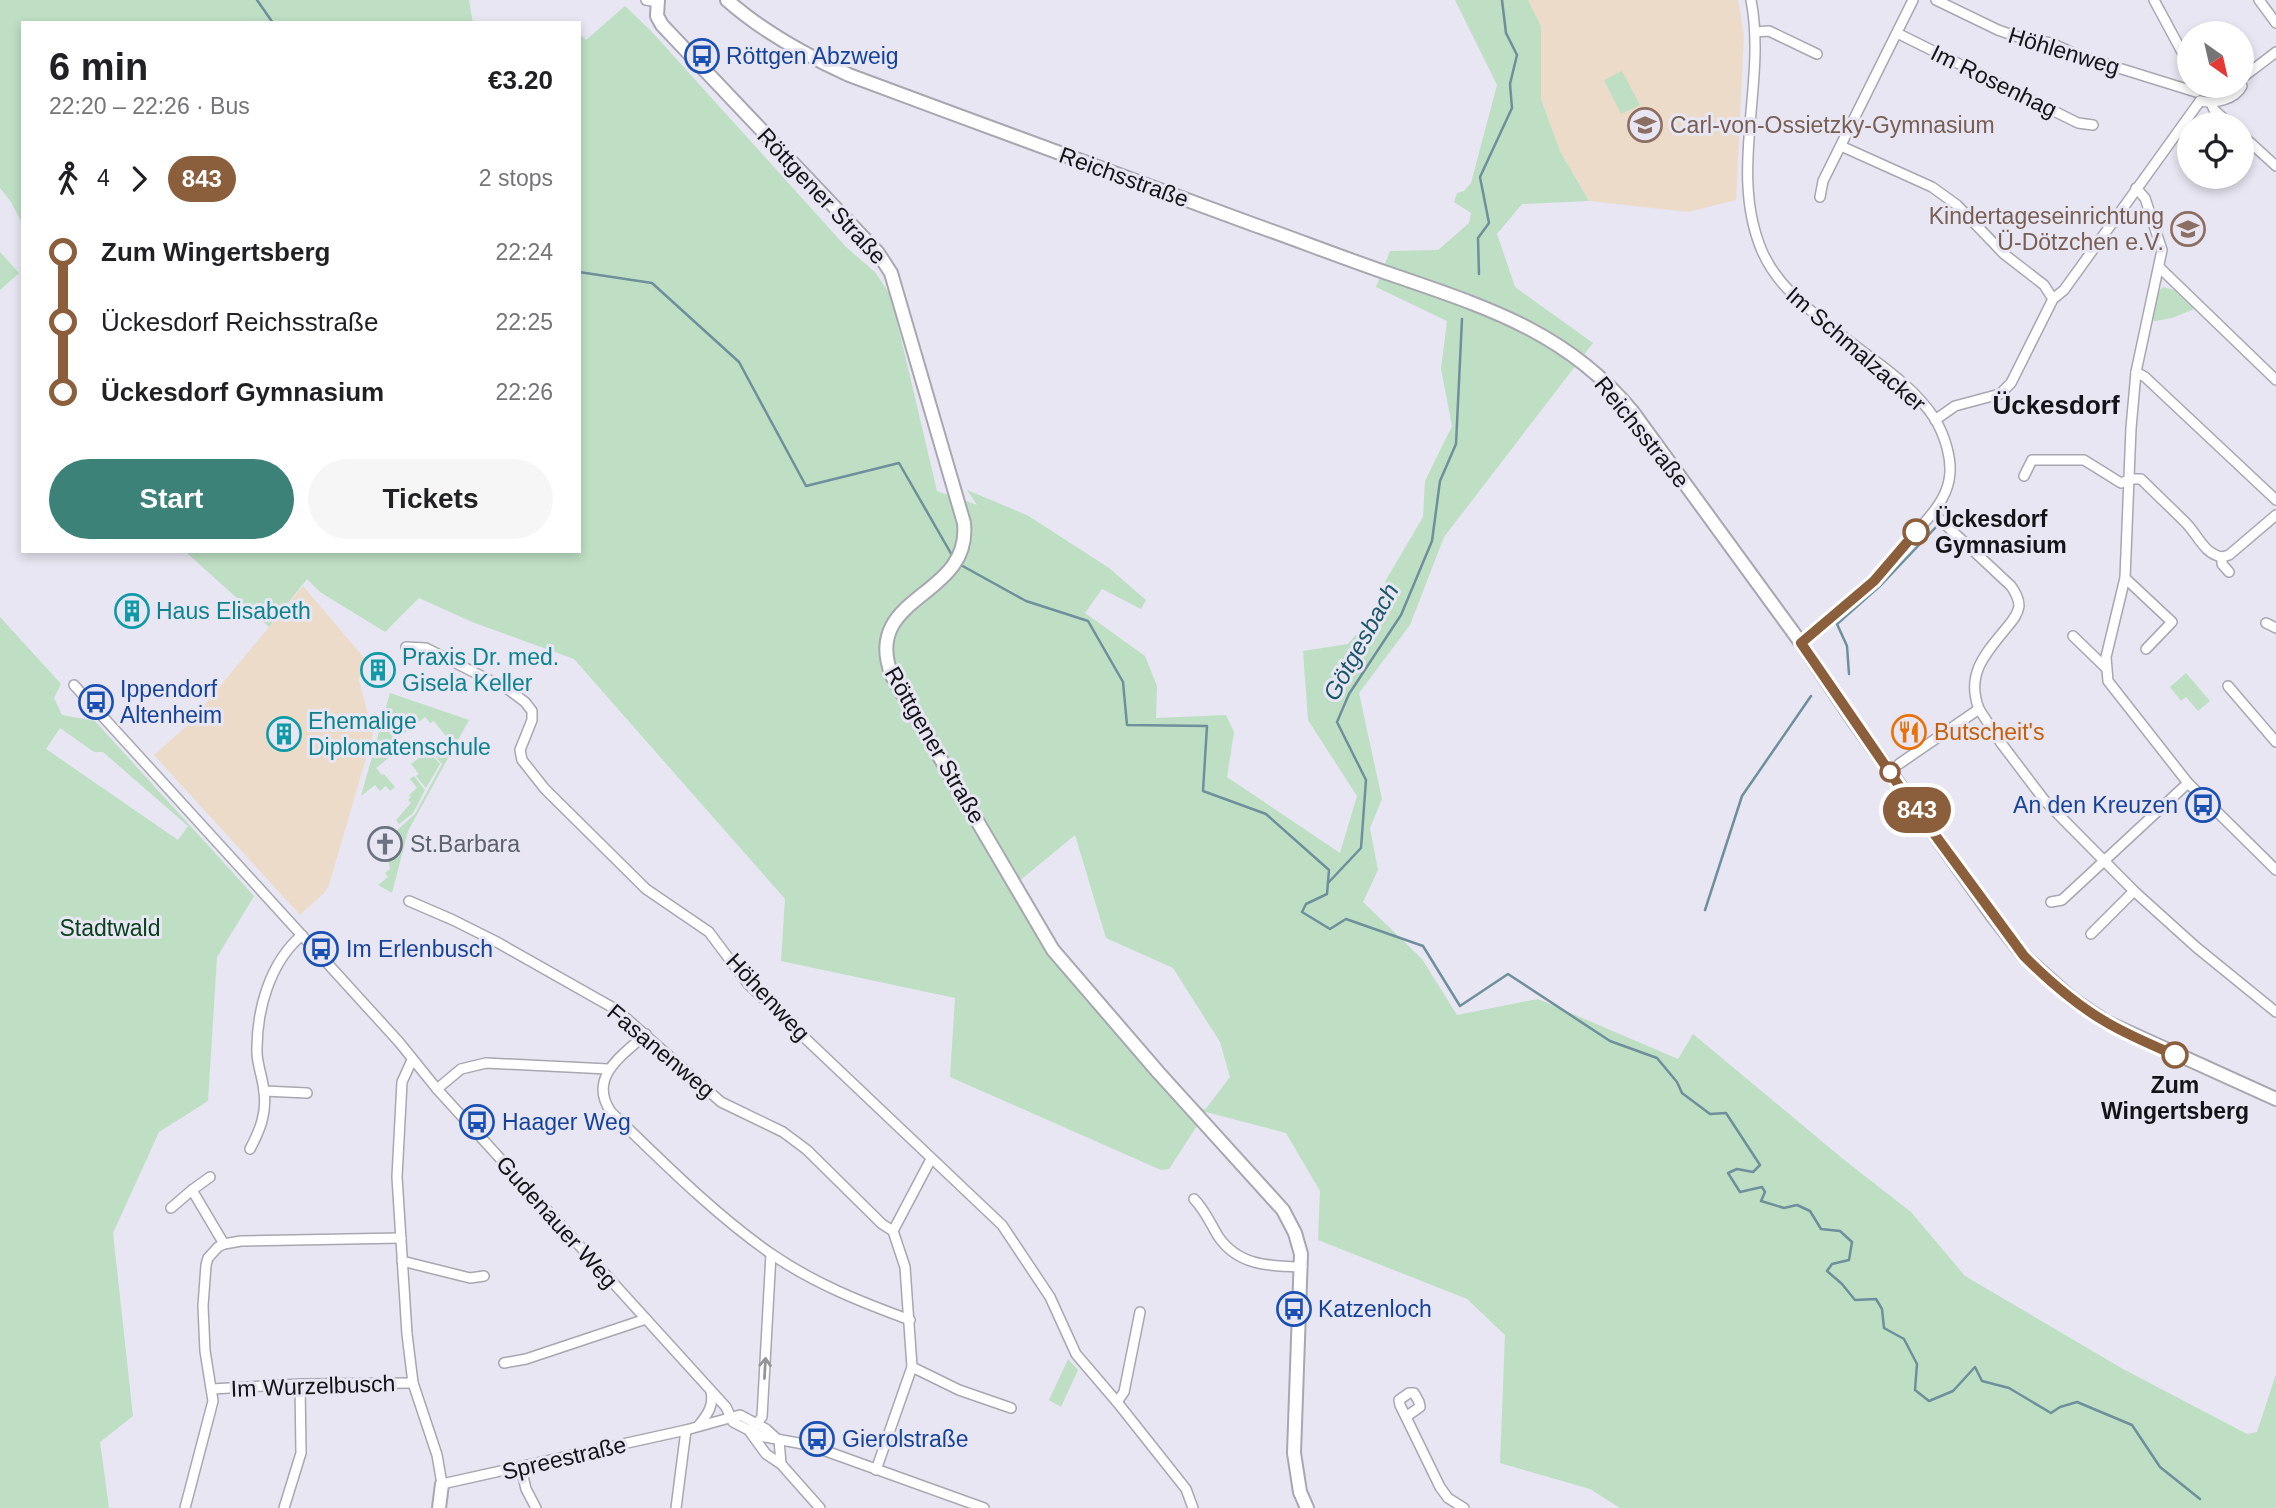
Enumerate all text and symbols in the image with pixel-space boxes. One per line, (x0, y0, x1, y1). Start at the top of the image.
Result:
north arrow (2177, 21, 2254, 98)
map controls (2177, 21, 2254, 189)
street label: Höhlenweg (2005, 22, 2123, 80)
bus stop icon: Röttgen Abzweig (683, 37, 721, 75)
street label: Im Rosenhag (1927, 39, 2061, 123)
place label: Röttgen Abzweig (726, 43, 899, 69)
text: 6 min (49, 46, 148, 88)
text: €3.20 (488, 65, 553, 95)
text: 22:20 – 22:26 · Bus (49, 93, 250, 119)
school or university icon: Carl-von-Ossietzky-Gymnasium (1626, 106, 1664, 144)
place label: Carl-von-Ossietzky-Gymnasium (1670, 112, 1995, 138)
button: locate (2177, 112, 2254, 189)
street label: Röttgener Straße (752, 123, 892, 269)
street label: Reichsstraße (1056, 142, 1192, 212)
icon: walk (49, 160, 87, 198)
icon: forward (120, 160, 158, 198)
text: 4 (97, 165, 110, 191)
text: 843 (182, 165, 222, 192)
text: 2 stops (479, 165, 553, 191)
place label: Kindertageseinrichtung Ü-Dötzchen e.V. (1929, 203, 2164, 255)
school or university icon: Kindertageseinrichtung Ü-Dötzchen e.V. (2169, 210, 2207, 248)
text: Zum Wingertsberg (101, 237, 330, 267)
text: 22:24 (495, 239, 553, 265)
street label: Im Schmalzacker (1781, 281, 1931, 417)
text: Ückesdorf Reichsstraße (101, 307, 378, 337)
text: 22:25 (495, 309, 553, 335)
street label: Reichsstraße (1589, 371, 1695, 493)
text: Ückesdorf Gymnasium (101, 377, 384, 407)
text: 22:26 (495, 379, 553, 405)
district label: Ückesdorf (1992, 390, 2120, 420)
button: Start (49, 459, 294, 539)
button: Tickets (308, 459, 553, 539)
place label: Ückesdorf Gymnasium (1935, 506, 2067, 558)
marker: Ückesdorf Gymnasium (1903, 519, 1929, 545)
water label: Götgesbach (1317, 579, 1404, 705)
building icon: Haus Elisabeth (113, 592, 151, 630)
place label: Haus Elisabeth (156, 598, 311, 624)
place label: Praxis Dr. med. Gisela Keller (402, 644, 559, 696)
building icon: Praxis Dr. med. Gisela Keller (359, 651, 397, 689)
street label: Röttgener Straße (880, 662, 990, 828)
place label: Ippendorf Altenheim (120, 676, 222, 728)
bus stop icon: Ippendorf Altenheim (77, 683, 115, 721)
place label: Ehemalige Diplomatenschule (308, 708, 491, 760)
restaurant icon: Butscheit's (1890, 713, 1928, 751)
building icon: Ehemalige Diplomatenschule (265, 715, 303, 753)
place label: Butscheit's (1934, 719, 2045, 745)
unlabelled marker (1880, 762, 1900, 782)
bus stop icon: An den Kreuzen (2184, 786, 2222, 824)
line badge: 843 (1877, 787, 1957, 833)
place label: An den Kreuzen (2013, 792, 2178, 818)
text: 843 (1897, 796, 1937, 823)
church icon: St.Barbara (366, 825, 404, 863)
place label: St.Barbara (410, 831, 520, 857)
park label: Stadtwald (59, 915, 161, 941)
bus stop icon: Im Erlenbusch (302, 930, 340, 968)
place label: Im Erlenbusch (346, 936, 493, 962)
street label: Höhenweg (721, 948, 815, 1046)
street label: Fasanenweg (602, 999, 720, 1103)
marker: Zum Wingertsberg (2162, 1042, 2188, 1068)
place label: Zum Wingertsberg (2101, 1072, 2249, 1124)
bus stop icon: Haager Weg (458, 1103, 496, 1141)
place label: Haager Weg (502, 1109, 631, 1135)
street label: Gudenauer Weg (491, 1151, 623, 1293)
bus stop icon: Katzenloch (1275, 1290, 1313, 1328)
place label: Katzenloch (1318, 1296, 1432, 1322)
one-way arrow (758, 1357, 771, 1380)
street label: Im Wurzelbusch (230, 1370, 396, 1402)
bus stop icon: Gierolstraße (798, 1420, 836, 1458)
place label: Gierolstraße (842, 1426, 969, 1452)
street label: Spreestraße (499, 1431, 629, 1485)

